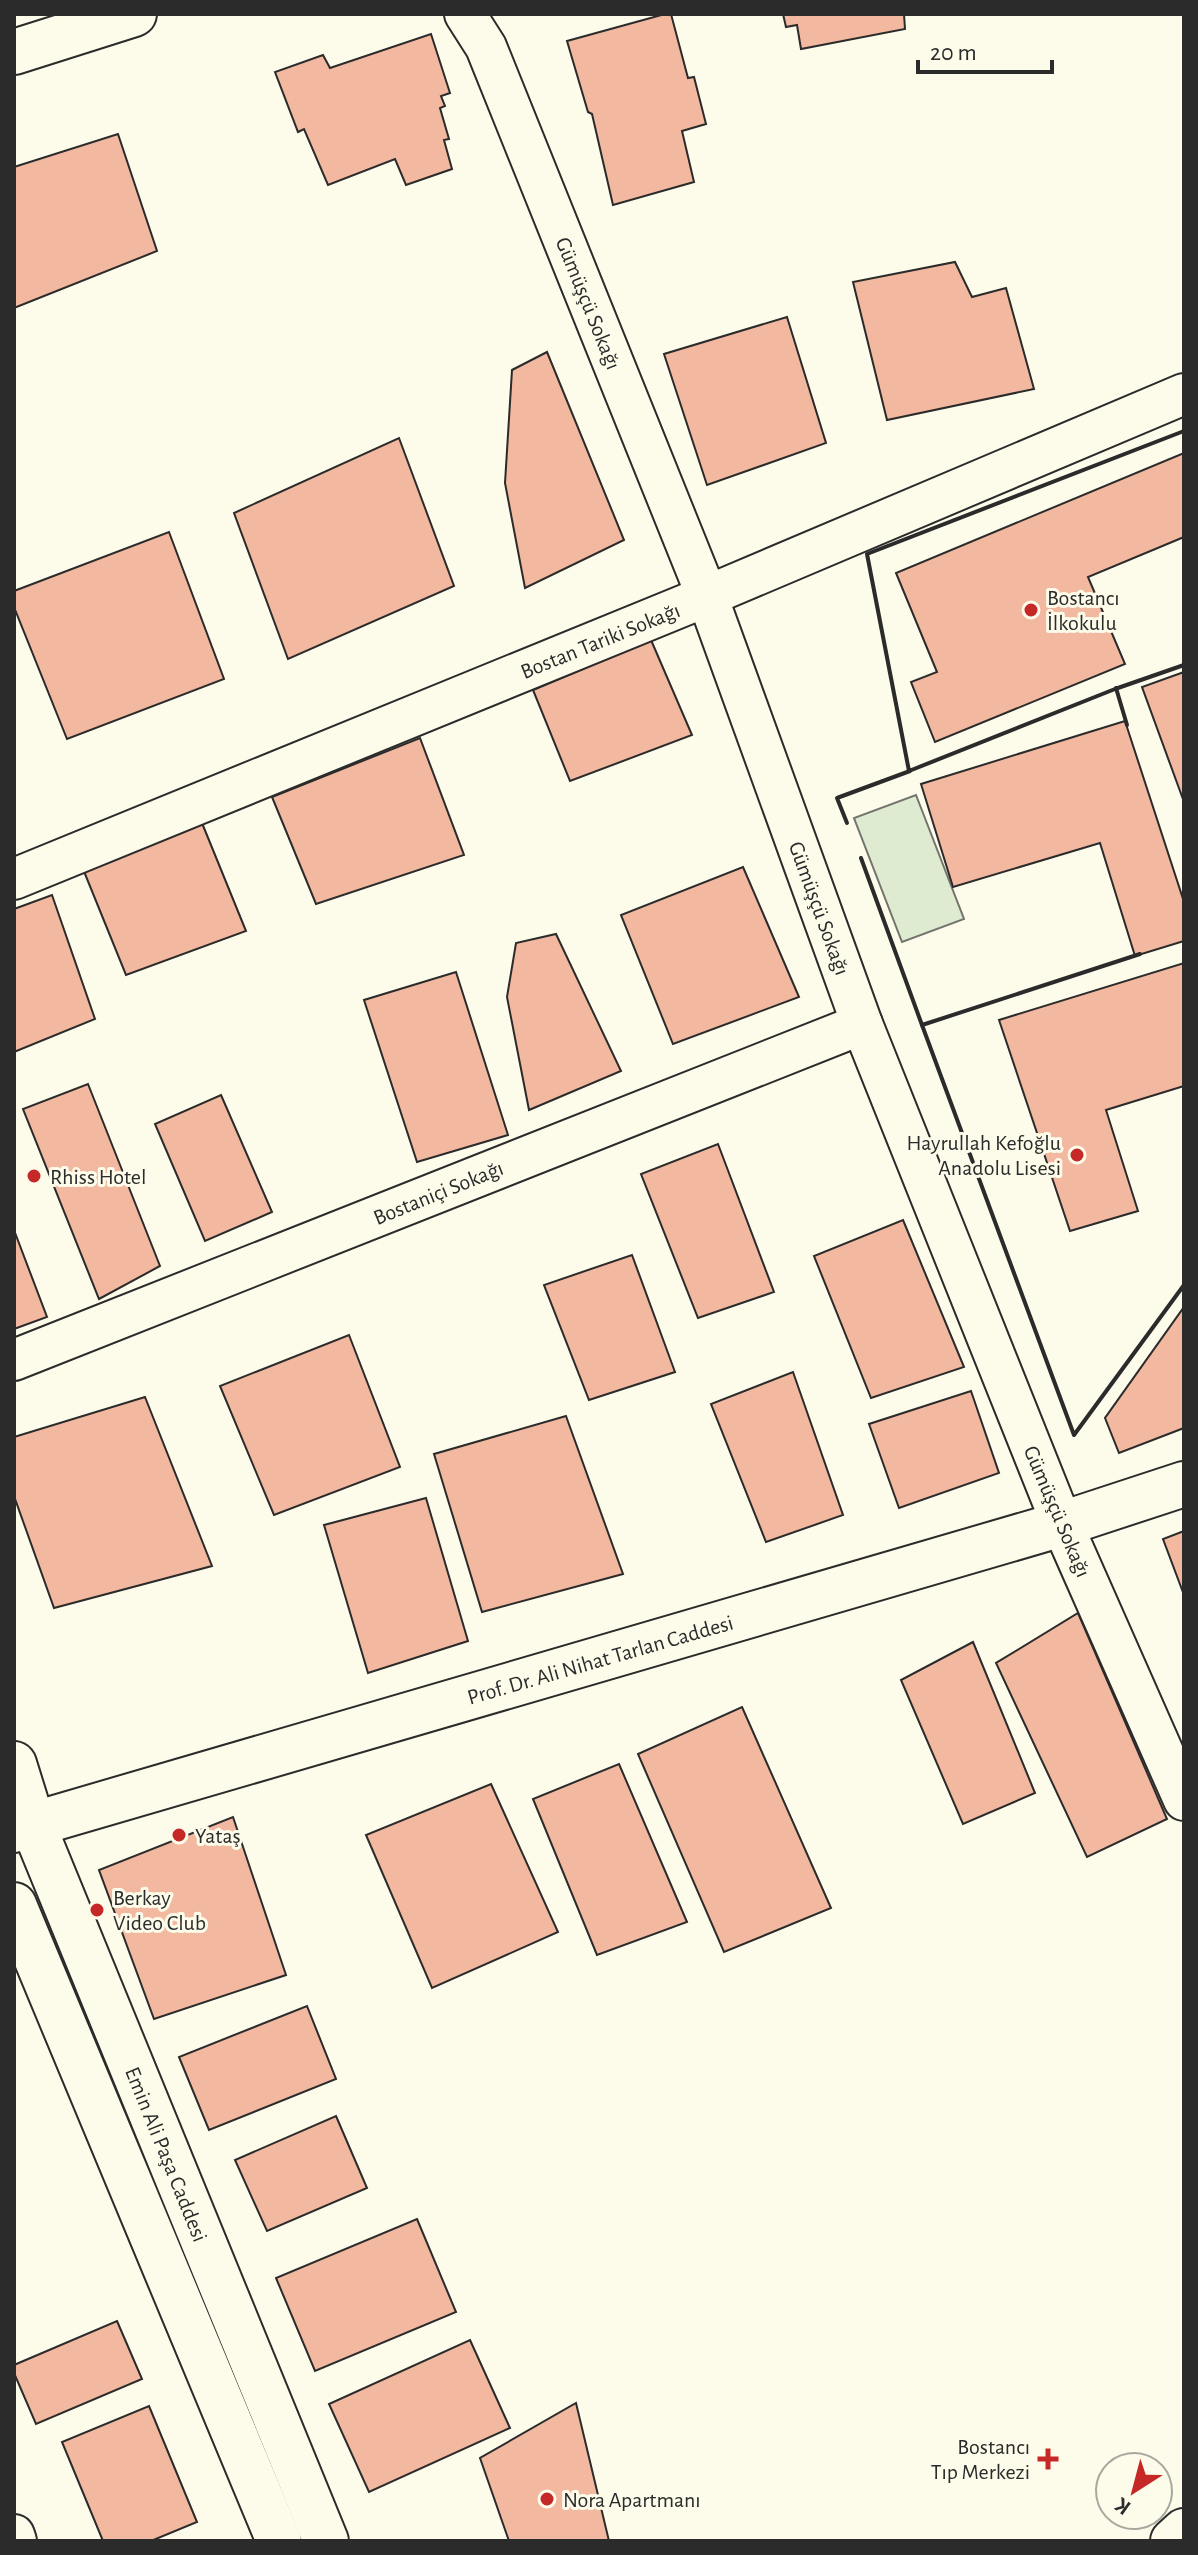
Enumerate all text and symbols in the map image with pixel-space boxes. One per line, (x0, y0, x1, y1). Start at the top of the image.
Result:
scale bar (918, 24, 1052, 74)
text: 20 m (930, 41, 977, 65)
street label: Gümüşçü Sokağı (552, 234, 625, 373)
place label: Bostancı İlkokulu (1047, 587, 1120, 634)
street label: Bostan Tariki Sokağı (518, 599, 683, 683)
marker: Bostancı İlkokulu (1022, 601, 1040, 619)
street label: Gümüşçü Sokağı (785, 839, 853, 978)
place label: Hayrullah Kefoğlu Anadolu Lisesi (907, 1132, 1061, 1179)
marker: Hayrullah Kefoğlu Anadolu Lisesi (1068, 1146, 1086, 1164)
street label: Bostaniçi Sokağı (370, 1157, 507, 1229)
place label: Rhiss Hotel (50, 1166, 146, 1188)
marker: Rhiss Hotel (25, 1167, 43, 1185)
street label: Gümüşçü Sokağı (1019, 1442, 1095, 1580)
street label: Prof. Dr. Ali Nihat Tarlan Caddesi (465, 1611, 736, 1709)
place label: Yataş (195, 1825, 241, 1847)
marker: Yataş (170, 1826, 188, 1844)
place label: Berkay Video Club (113, 1887, 206, 1934)
marker: Berkay Video Club (88, 1901, 106, 1919)
street label: Emin Ali Paşa Caddesi (121, 2064, 211, 2245)
place label: Bostancı Tıp Merkezi (931, 2436, 1030, 2483)
marker: Bostancı Tıp Merkezi (1037, 2448, 1059, 2470)
north arrow (1094, 2451, 1174, 2531)
place label: Nora Apartmanı (563, 2489, 701, 2511)
marker: Nora Apartmanı (538, 2490, 556, 2508)
text: K (1110, 2493, 1134, 2519)

